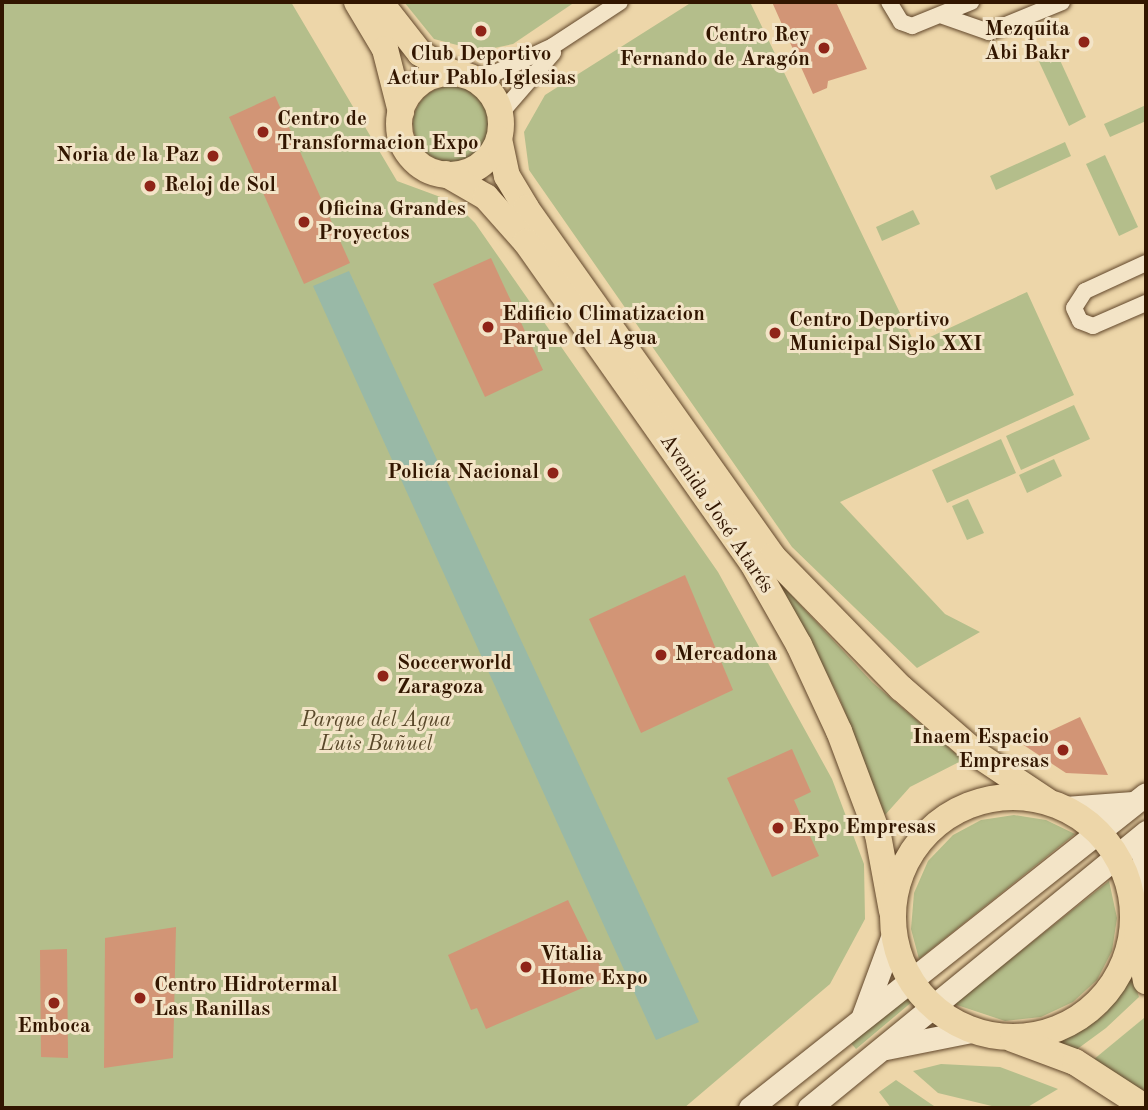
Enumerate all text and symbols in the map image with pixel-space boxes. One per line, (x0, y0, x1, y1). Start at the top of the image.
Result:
place label: Mezquita Abi Bakr (985, 17, 1070, 67)
marker: Club Deportivo Actur Pablo Iglesias (473, 23, 489, 39)
place label: Centro Rey Fernando de Aragón (619, 23, 810, 73)
marker: Mezquita Abi Bakr (1076, 34, 1092, 50)
marker: Centro Rey Fernando de Aragón (816, 40, 832, 56)
place label: Club Deportivo Actur Pablo Iglesias (386, 42, 576, 92)
place label: Centro de Transformacion Expo (277, 107, 479, 157)
marker: Centro de Transformacion Expo (255, 124, 271, 140)
place label: Noria de la Paz (56, 143, 199, 169)
marker: Noria de la Paz (205, 148, 221, 164)
place label: Reloj de Sol (164, 173, 276, 199)
marker: Reloj de Sol (142, 178, 158, 194)
place label: Oficina Grandes Proyectos (318, 197, 466, 247)
marker: Oficina Grandes Proyectos (296, 214, 312, 230)
place label: Edificio Climatizacion Parque del Agua (502, 302, 705, 352)
place label: Centro Deportivo Municipal Siglo XXI (789, 308, 982, 358)
marker: Edificio Climatizacion Parque del Agua (480, 319, 496, 335)
marker: Centro Deportivo Municipal Siglo XXI (767, 325, 783, 341)
street label: Avenida José Atarés (653, 430, 779, 598)
place label: Policía Nacional (387, 460, 539, 486)
marker: Policía Nacional (545, 465, 561, 481)
place label: Mercadona (675, 642, 777, 668)
marker: Mercadona (653, 647, 669, 663)
place label: Soccerworld Zaragoza (397, 651, 512, 701)
marker: Soccerworld Zaragoza (375, 668, 391, 684)
park label: Parque del Agua Luis Buñuel (301, 708, 451, 758)
place label: Inaem Espacio Empresas (913, 725, 1049, 775)
marker: Inaem Espacio Empresas (1055, 742, 1071, 758)
place label: Expo Empresas (792, 815, 936, 841)
marker: Expo Empresas (770, 820, 786, 836)
place label: Vitalia Home Expo (540, 942, 648, 992)
marker: Vitalia Home Expo (518, 959, 534, 975)
place label: Centro Hidrotermal Las Ranillas (154, 973, 338, 1023)
marker: Centro Hidrotermal Las Ranillas (132, 990, 148, 1006)
marker: Emboca (46, 995, 62, 1011)
place label: Emboca (17, 1014, 91, 1040)

